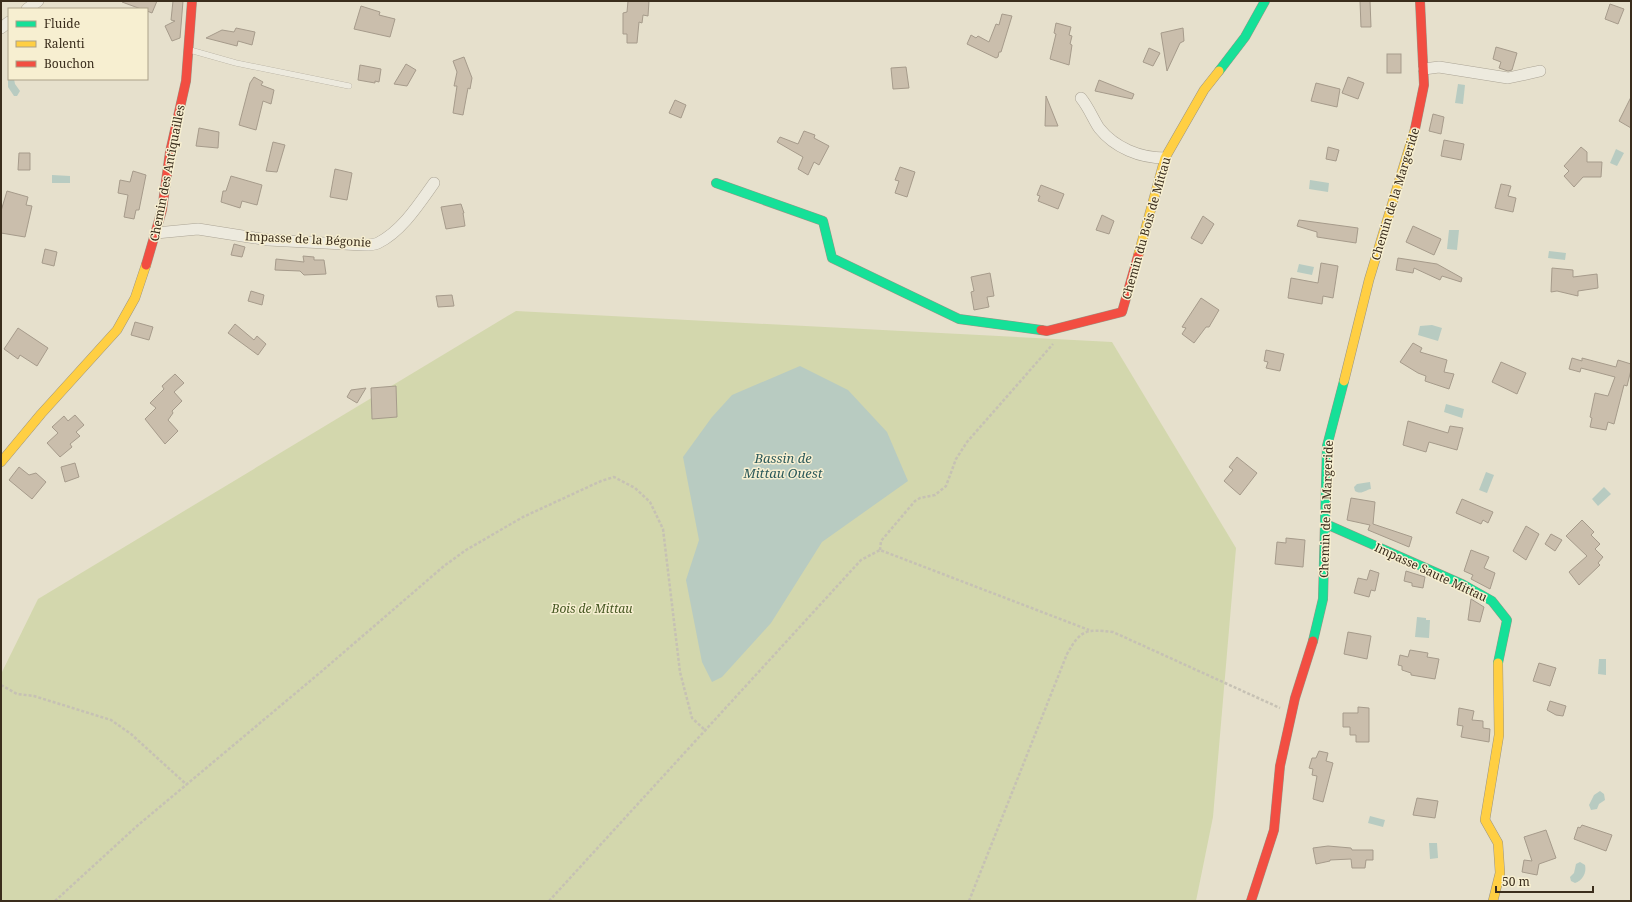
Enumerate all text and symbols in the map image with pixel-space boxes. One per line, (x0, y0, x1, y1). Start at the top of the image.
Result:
legend (8, 8, 148, 80)
text: Fluide (44, 15, 80, 32)
text: Ralenti (44, 35, 85, 52)
text: Bouchon (44, 55, 95, 72)
street label: Chemin des Antiquailles (145, 103, 189, 243)
street label: Chemin de la Margeride (1367, 126, 1423, 262)
street label: Chemin du Bois de Mittau (1117, 154, 1175, 301)
street label: Impasse de la Bégonie (244, 227, 372, 251)
street label: Chemin de la Margeride (1315, 440, 1337, 578)
water label: Bassin de Mittau Ouest (742, 449, 823, 482)
street label: Impasse Saute Mittau (1372, 538, 1491, 606)
park label: Bois de Mittau (551, 600, 632, 617)
scale bar (1496, 868, 1593, 894)
text: 50 m (1502, 873, 1530, 890)

